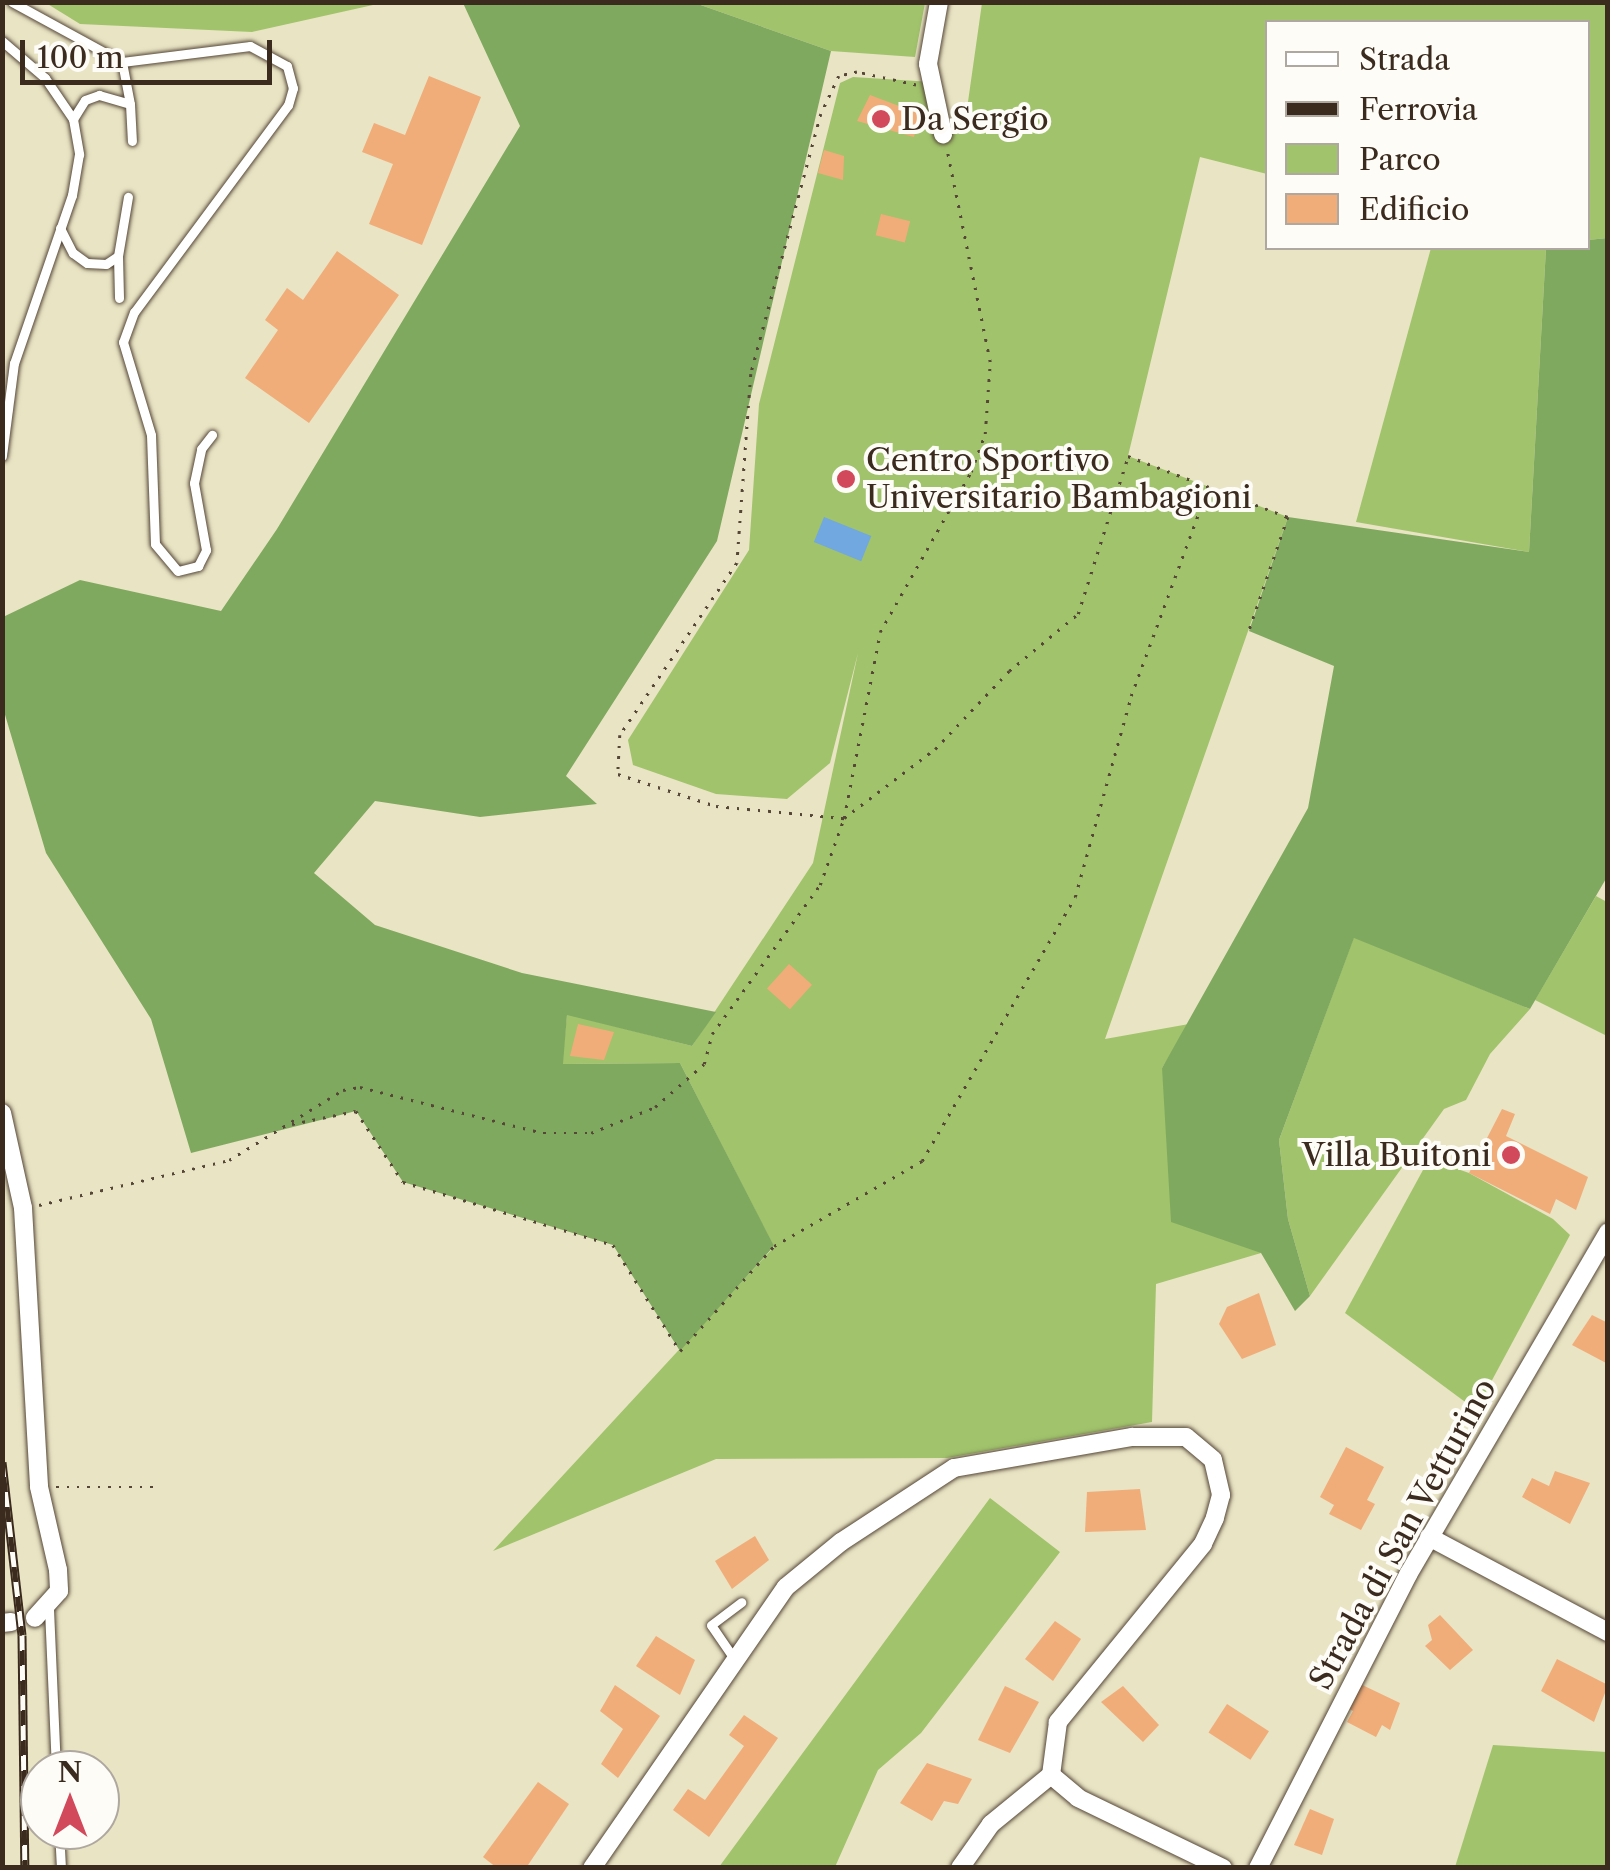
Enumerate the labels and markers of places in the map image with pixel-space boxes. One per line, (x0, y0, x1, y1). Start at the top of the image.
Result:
place label: Da Sergio (901, 100, 1049, 138)
marker: Da Sergio (870, 108, 892, 130)
place label: Centro Sportivo Universitario Bambagioni (866, 442, 1252, 517)
marker: Centro Sportivo Universitario Bambagioni (835, 468, 857, 490)
place label: Villa Buitoni (1301, 1136, 1491, 1174)
marker: Villa Buitoni (1500, 1144, 1522, 1166)

